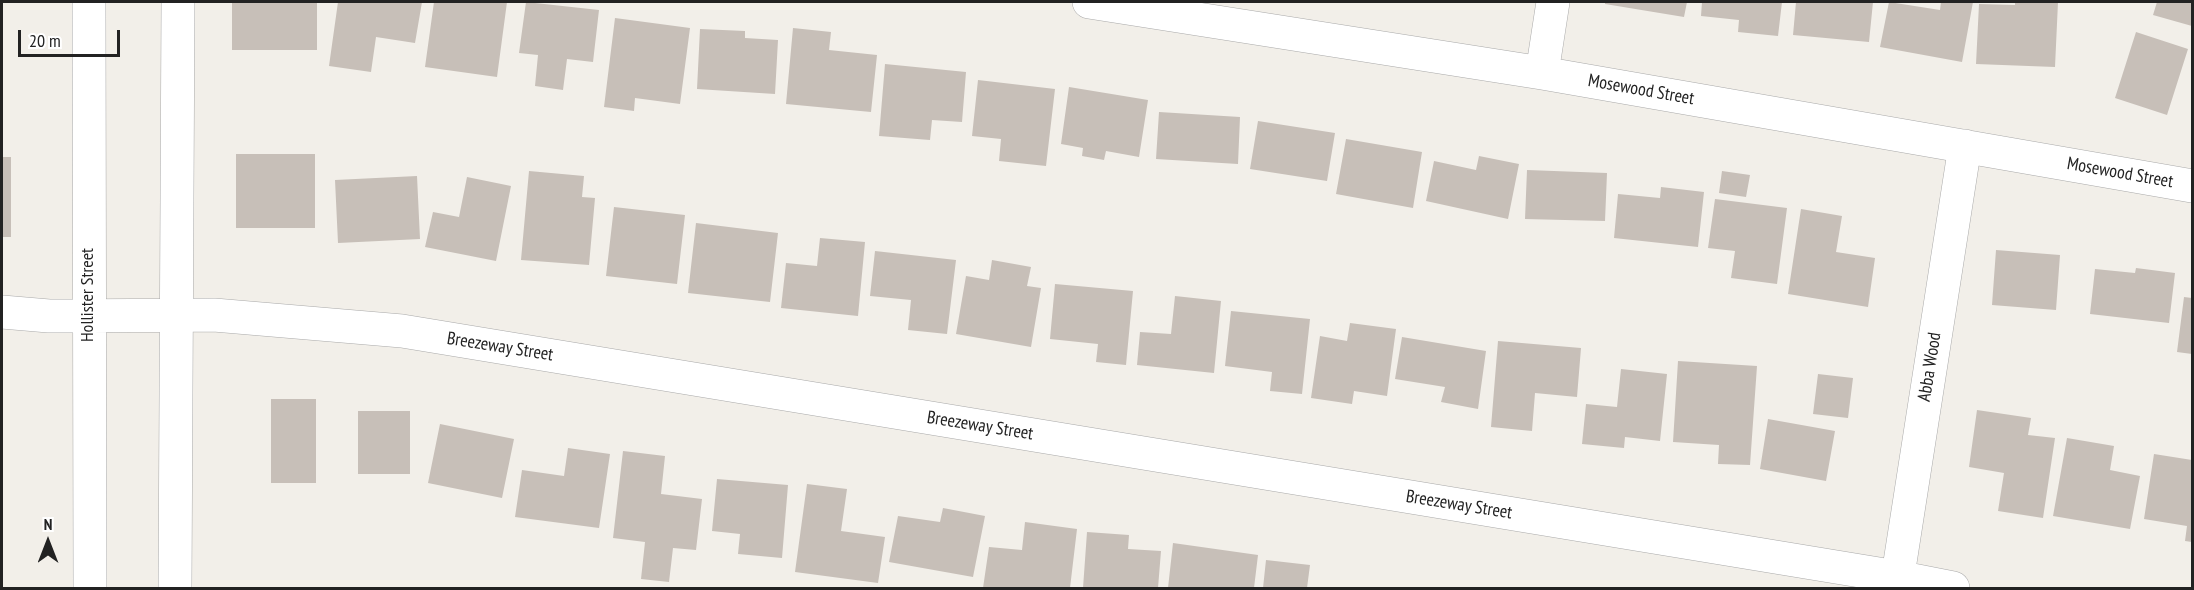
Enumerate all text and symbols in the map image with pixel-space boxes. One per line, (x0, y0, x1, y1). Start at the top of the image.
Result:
scale bar (21, 18, 123, 56)
text: 20 m (29, 29, 61, 52)
street label: Mosewood Street (1586, 70, 1696, 110)
street label: Mosewood Street (2065, 153, 2175, 193)
street label: Hollister Street (77, 248, 99, 342)
street label: Breezeway Street (445, 328, 555, 366)
street label: Abba Wood (1914, 331, 1946, 403)
street label: Breezeway Street (925, 407, 1035, 445)
street label: Breezeway Street (1404, 486, 1514, 524)
north arrow (18, 512, 78, 572)
text: N (44, 514, 52, 534)

